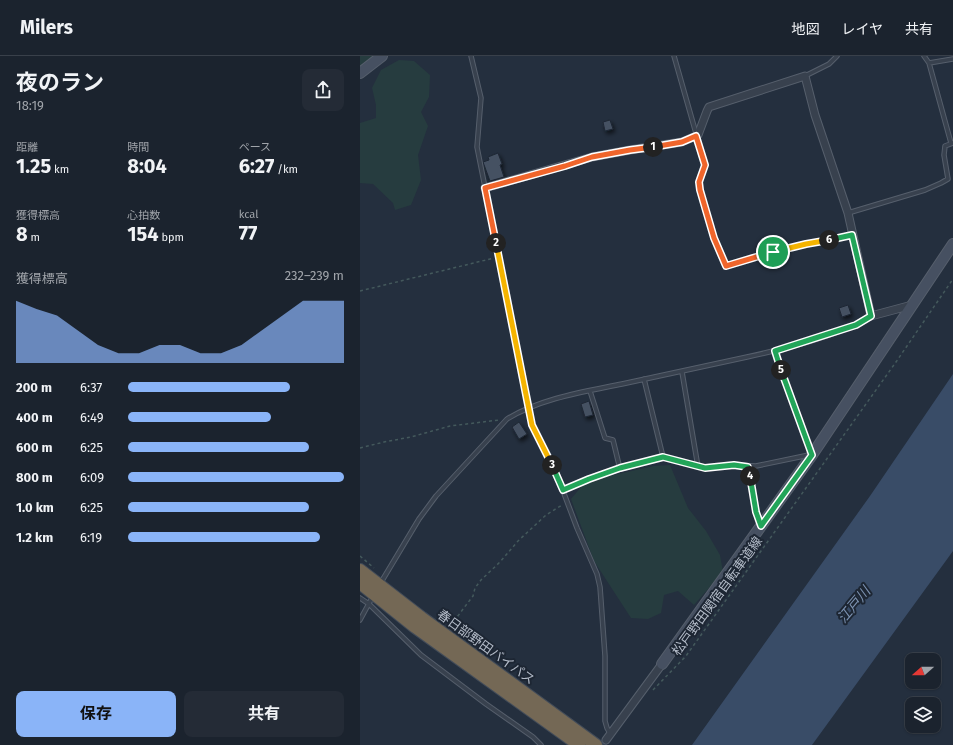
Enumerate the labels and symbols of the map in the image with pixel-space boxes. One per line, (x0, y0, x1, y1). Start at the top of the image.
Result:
pin: 1 (643, 137, 663, 157)
pin: 6 (819, 230, 839, 250)
pin: 2 (486, 233, 506, 253)
pin (756, 235, 790, 269)
pin: 5 (771, 360, 791, 380)
pin: 3 (542, 455, 562, 475)
pin: 4 (740, 466, 760, 486)
street label: 松戸野田関宿自転車道線 (669, 534, 765, 658)
water label: 江戸川 (834, 582, 875, 627)
street label: 春日部野田バイパス (434, 607, 538, 687)
north arrow (905, 653, 941, 689)

